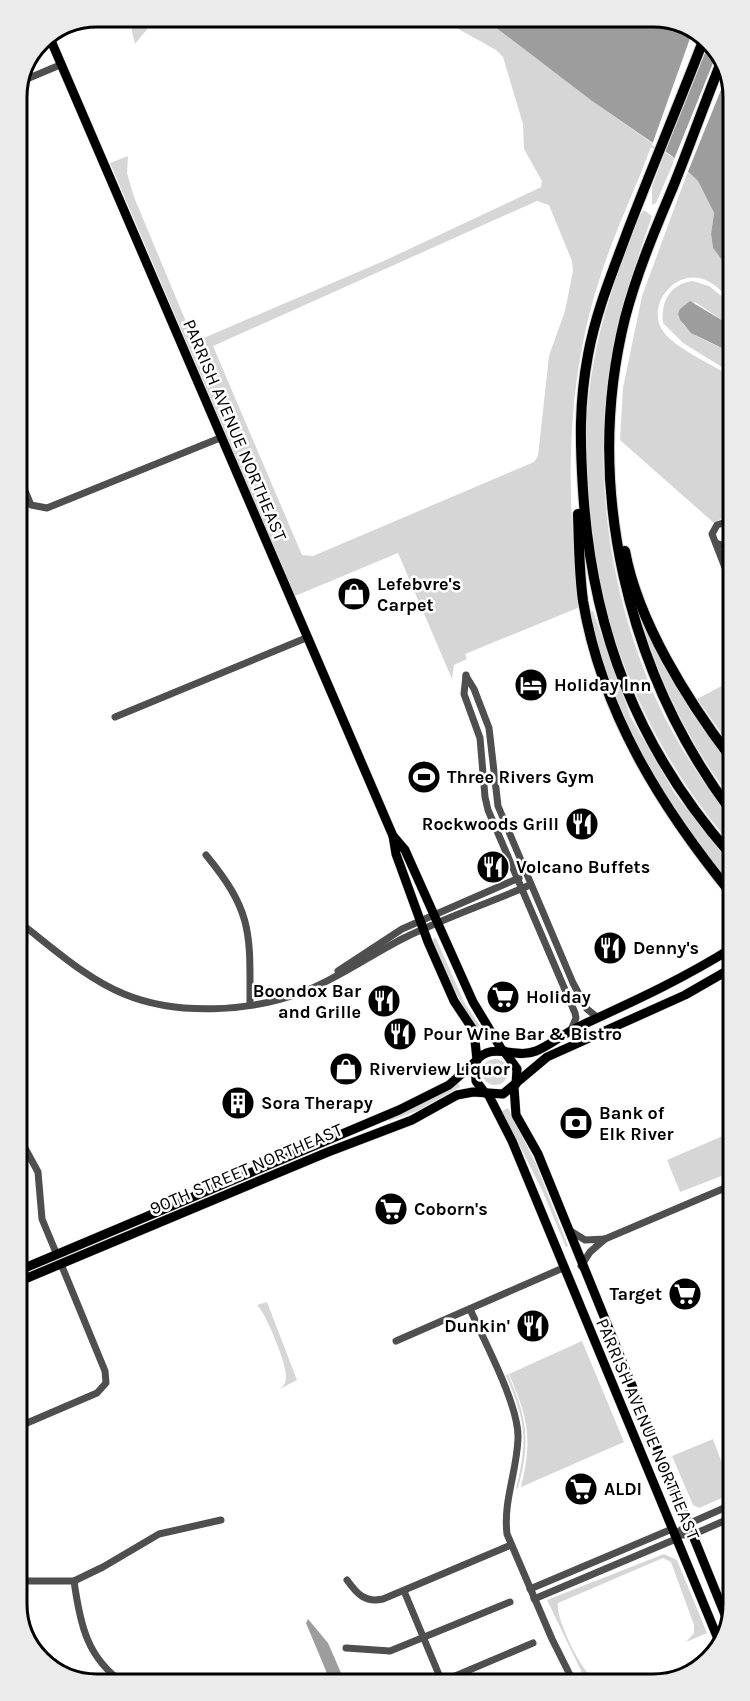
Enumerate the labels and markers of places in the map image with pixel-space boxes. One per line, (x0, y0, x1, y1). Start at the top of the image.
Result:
place label: Lefebvre's Carpet (377, 573, 461, 616)
shop icon: Lefebvre's Carpet (336, 576, 372, 612)
hotel icon: Holiday Inn (513, 667, 549, 703)
place label: Holiday Inn (554, 674, 651, 696)
sports icon: Three Rivers Gym (406, 759, 442, 795)
place label: Three Rivers Gym (447, 766, 594, 788)
restaurant icon: Rockwoods Grill (564, 806, 600, 842)
place label: Rockwoods Grill (422, 813, 559, 835)
restaurant icon: Volcano Buffets (475, 849, 511, 885)
place label: Volcano Buffets (516, 856, 650, 878)
restaurant icon: Denny's (592, 930, 628, 966)
place label: Denny's (633, 937, 699, 959)
supermarket icon: Holiday (485, 979, 521, 1015)
place label: Boondox Bar and Grille (253, 980, 361, 1023)
restaurant icon: Boondox Bar and Grille (366, 983, 402, 1019)
place label: Holiday (526, 986, 591, 1008)
restaurant icon: Pour Wine Bar & Bistro (382, 1016, 418, 1052)
place label: Pour Wine Bar & Bistro (423, 1023, 622, 1045)
shop icon: Riverview Liquor (328, 1051, 364, 1087)
place label: Riverview Liquor (369, 1058, 510, 1080)
building icon: Sora Therapy (220, 1085, 256, 1121)
place label: Sora Therapy (261, 1092, 373, 1114)
place label: Bank of Elk River (599, 1102, 674, 1145)
bank icon: Bank of Elk River (558, 1105, 594, 1141)
supermarket icon: Coborn's (373, 1191, 409, 1227)
place label: Coborn's (414, 1198, 488, 1220)
supermarket icon: Target (667, 1276, 703, 1312)
place label: Target (610, 1283, 662, 1305)
restaurant icon: Dunkin' (515, 1308, 551, 1344)
place label: Dunkin' (444, 1315, 510, 1337)
supermarket icon: ALDI (563, 1471, 599, 1507)
place label: ALDI (604, 1478, 642, 1500)

